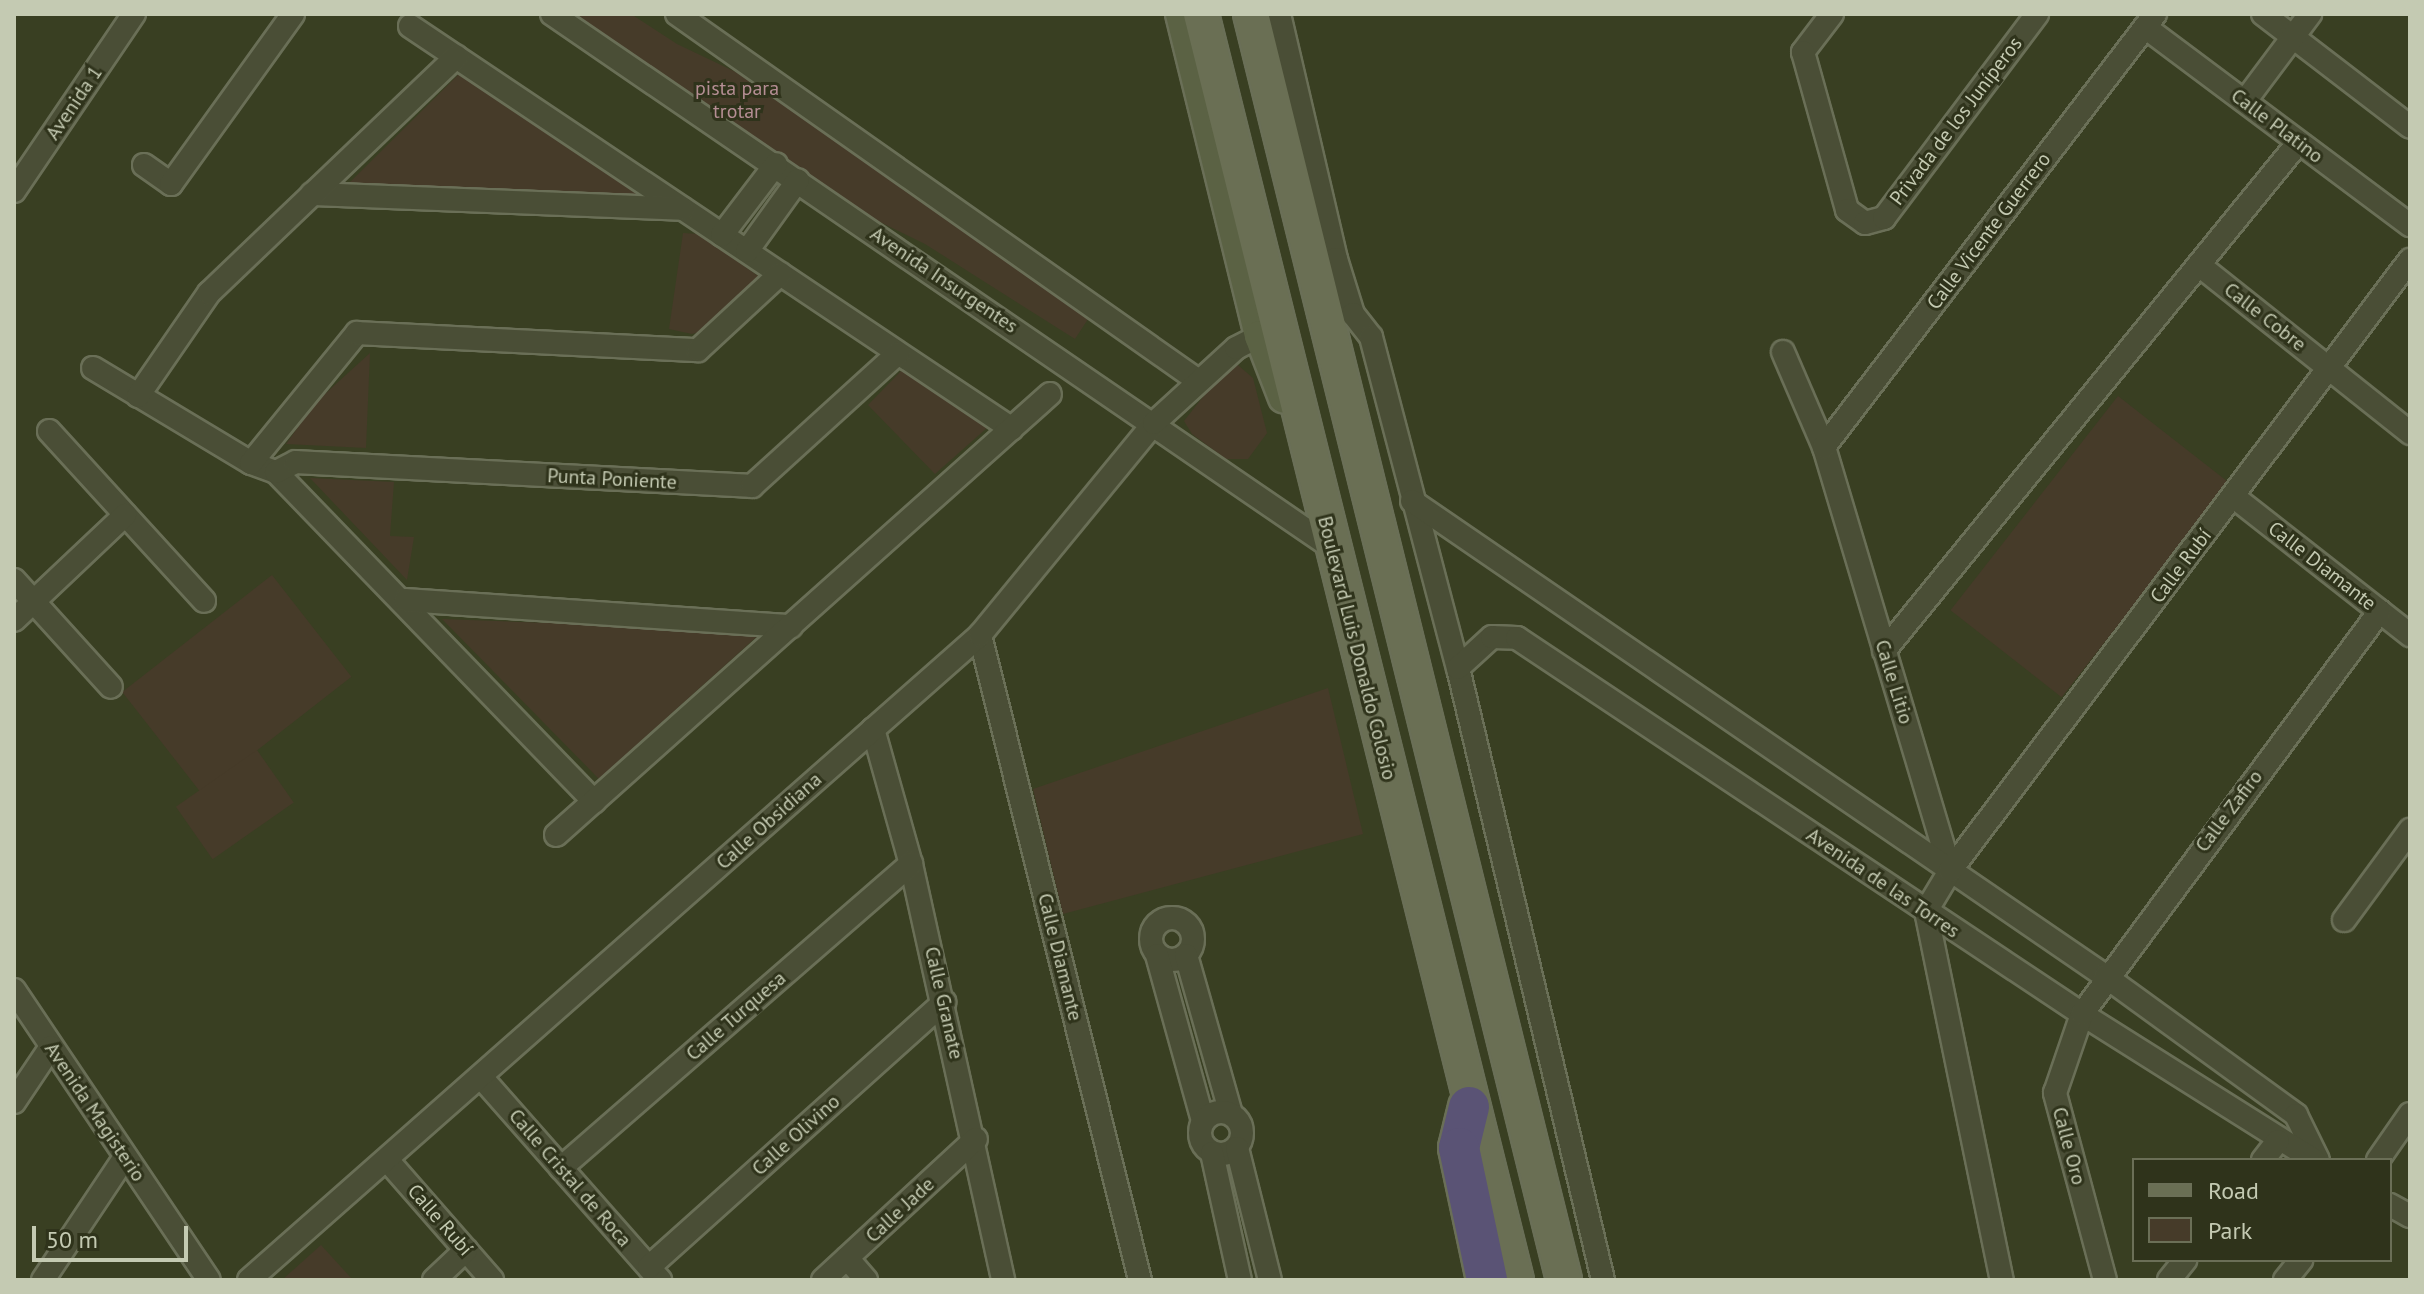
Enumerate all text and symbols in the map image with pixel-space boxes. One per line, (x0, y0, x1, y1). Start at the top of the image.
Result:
street label: Privada de los Juníperos (1885, 32, 2027, 210)
street label: Avenida 1 (41, 62, 107, 144)
park label: pista para trotar (695, 76, 779, 123)
street label: Calle Platino (2226, 84, 2328, 168)
street label: Calle Vicente Guerrero (1922, 147, 2056, 315)
street label: Avenida Insurgentes (866, 222, 1022, 338)
street label: Calle Cobre (2219, 278, 2311, 356)
street label: Punta Poniente (547, 464, 677, 494)
street label: Boulevard Luis Donaldo Colosio (1313, 514, 1401, 782)
street label: Calle Diamante (2263, 516, 2381, 616)
street label: Calle Rubí (2145, 524, 2217, 608)
street label: Calle Litio (1870, 637, 1918, 727)
street label: Calle Zafiro (2190, 765, 2268, 857)
street label: Calle Obsidiana (711, 767, 827, 875)
street label: Avenida de las Torres (1802, 823, 1964, 943)
street label: Calle Diamante (1033, 891, 1087, 1023)
street label: Calle Granate (919, 944, 969, 1062)
street label: Calle Turquesa (681, 966, 791, 1066)
street label: Avenida Magisterio (40, 1038, 150, 1186)
street label: Calle Olivino (747, 1089, 845, 1181)
street label: Calle Cristal de Roca (504, 1104, 636, 1252)
street label: Calle Oro (2047, 1105, 2091, 1187)
legend (2132, 1158, 2392, 1262)
street label: Calle Jade (861, 1172, 939, 1248)
text: Road (2208, 1175, 2259, 1206)
street label: Calle Rubí (402, 1179, 478, 1261)
scale bar (36, 1210, 192, 1260)
text: Park (2208, 1215, 2252, 1246)
text: 50 m (46, 1224, 98, 1255)

